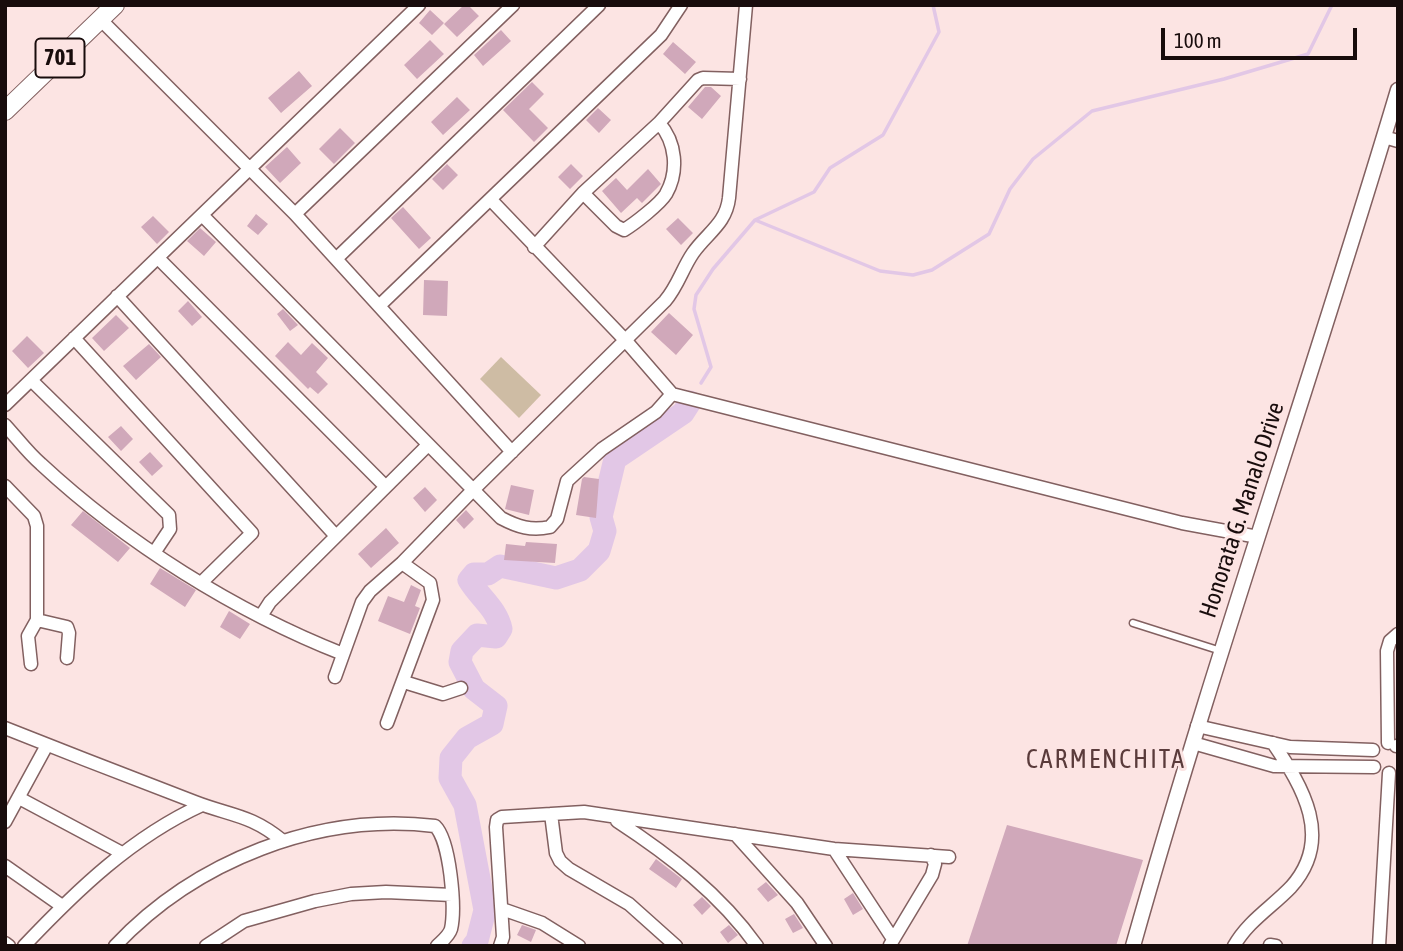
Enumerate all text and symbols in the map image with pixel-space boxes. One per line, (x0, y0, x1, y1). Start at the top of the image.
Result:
scale bar (1165, 14, 1361, 58)
text: 100 m (1174, 28, 1222, 52)
road number: 701 (36, 39, 84, 78)
street label: Honorata G. Manalo Drive (1194, 399, 1290, 621)
district label: CARMENCHITA (1027, 744, 1185, 776)

